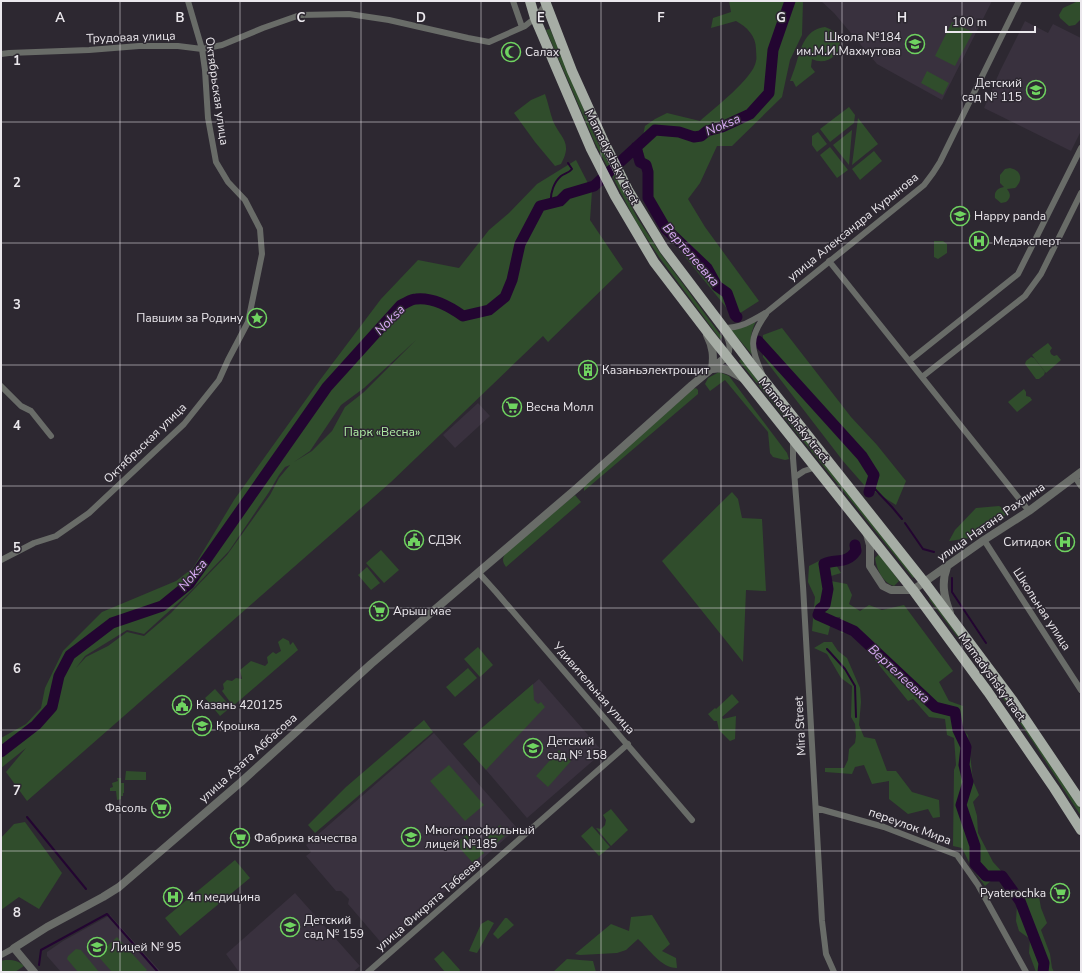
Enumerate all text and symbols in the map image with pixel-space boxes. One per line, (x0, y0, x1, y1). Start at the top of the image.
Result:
scale bar (946, 8, 1035, 34)
text: A (55, 9, 65, 27)
text: B (176, 9, 185, 27)
text: C (297, 9, 306, 27)
text: D (416, 9, 426, 27)
text: E (537, 9, 545, 27)
text: F (657, 9, 665, 27)
text: G (776, 9, 786, 27)
text: H (897, 9, 907, 27)
text: 100 m (952, 14, 987, 30)
street label: Трудовая улица (86, 27, 176, 47)
place label: Школа №184 им.М.И.Махмутова (796, 29, 901, 59)
school or university icon: Школа №184 им.М.И.Махмутова (904, 33, 926, 55)
street label: Октябрьская улица (201, 36, 233, 146)
mosque icon: Салах (500, 41, 522, 63)
place label: Салах (525, 44, 560, 60)
text: 1 (13, 52, 21, 70)
place label: Детский сад № 115 (962, 75, 1022, 105)
school or university icon: Детский сад № 115 (1025, 79, 1047, 101)
street label: Mamadyshsky tract (581, 107, 643, 208)
water label: Noksa (703, 110, 743, 140)
street label: улица Александра Курынова (784, 169, 922, 285)
text: 2 (13, 174, 21, 192)
school or university icon: Happy panda (949, 205, 971, 227)
place label: Happy panda (974, 208, 1046, 224)
water label: Вертелеевка (658, 219, 724, 291)
hospital icon: Медэксперт (968, 230, 990, 252)
place label: Медэксперт (993, 233, 1061, 249)
text: 3 (13, 296, 21, 314)
water label: Noksa (371, 301, 409, 339)
place icon: Павшим за Родину (246, 307, 268, 329)
place label: Павшим за Родину (136, 310, 244, 326)
building icon: Казаньэлектрощит (577, 359, 599, 381)
place label: Казаньэлектрощит (602, 362, 710, 378)
street label: Mamadyshsky tract (755, 374, 834, 466)
supermarket icon: Весна Молл (501, 396, 523, 418)
street label: Октябрьская улица (100, 399, 190, 487)
place label: Весна Молл (526, 399, 594, 415)
text: 4 (13, 417, 21, 435)
park label: Парк «Весна» (344, 424, 420, 440)
street label: улица Натана Рахлина (934, 479, 1048, 565)
public building icon: СДЭК (403, 529, 425, 551)
hospital icon: Ситидок (1054, 531, 1076, 553)
place label: СДЭК (428, 532, 461, 548)
place label: Ситидок (1003, 534, 1052, 550)
text: 5 (13, 539, 21, 557)
water label: Noksa (174, 555, 212, 595)
street label: Школьная улица (1009, 565, 1075, 653)
supermarket icon: Арыш мае (368, 600, 390, 622)
place label: Арыш мае (393, 603, 451, 619)
street label: Mamadyshsky tract (955, 630, 1030, 725)
street label: Удивительная улица (549, 638, 638, 737)
water label: Вертелеевка (864, 641, 934, 707)
text: 6 (13, 660, 21, 678)
public building icon: Казань 420125 (171, 694, 193, 716)
street label: Mira Street (790, 695, 810, 756)
place label: Казань 420125 (196, 697, 282, 713)
street label: улица Азата Аббасова (196, 710, 300, 806)
school or university icon: Крошка (191, 715, 213, 737)
place label: Крошка (216, 718, 260, 734)
place label: Детский сад № 158 (547, 733, 607, 763)
school or university icon: Детский сад № 158 (522, 737, 544, 759)
text: 7 (13, 782, 21, 800)
supermarket icon: Фасоль (150, 797, 172, 819)
place label: Фасоль (105, 800, 147, 816)
street label: переулок Мира (866, 804, 954, 848)
place label: Многопрофильный лицей №185 (425, 822, 535, 852)
school or university icon: Многопрофильный лицей №185 (400, 826, 422, 848)
supermarket icon: Фабрика качества (229, 827, 251, 849)
place label: Фабрика качества (254, 830, 357, 846)
street label: улица Фикрята Табеева (372, 855, 484, 955)
supermarket icon: Pyaterochka (1049, 882, 1071, 904)
place label: Pyaterochka (980, 885, 1046, 901)
hospital icon: 4п медицина (162, 886, 184, 908)
place label: 4п медицина (187, 889, 261, 905)
text: 8 (13, 904, 21, 922)
place label: Детский сад № 159 (304, 912, 364, 942)
school or university icon: Детский сад № 159 (279, 916, 301, 938)
school or university icon: Лицей № 95 (86, 936, 108, 958)
place label: Лицей № 95 (111, 939, 181, 955)

